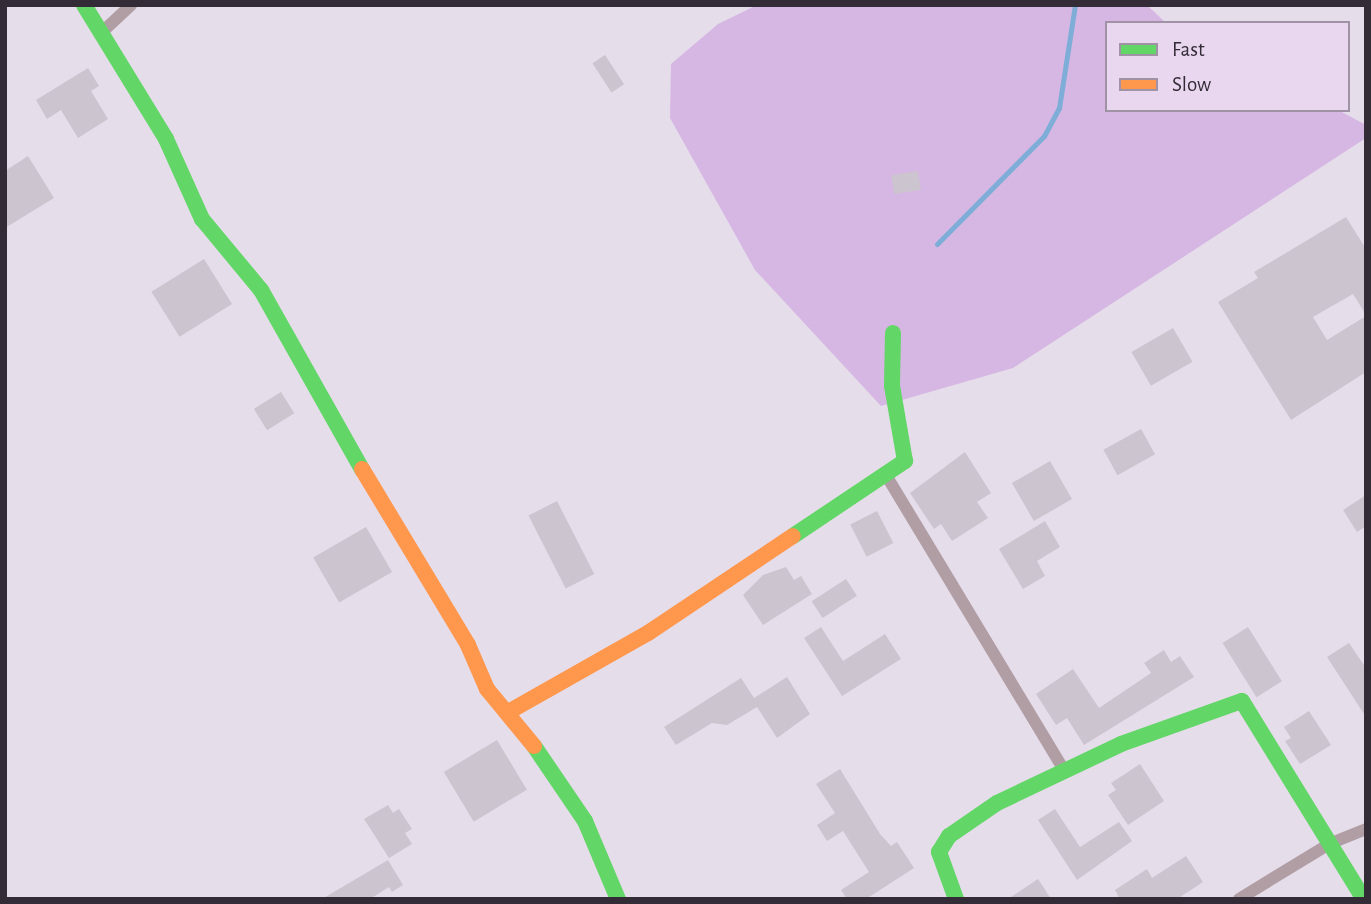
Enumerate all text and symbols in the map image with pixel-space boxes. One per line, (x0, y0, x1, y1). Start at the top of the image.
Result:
legend (1105, 21, 1350, 112)
text: Fast (1172, 39, 1205, 60)
text: Slow (1172, 74, 1211, 95)

